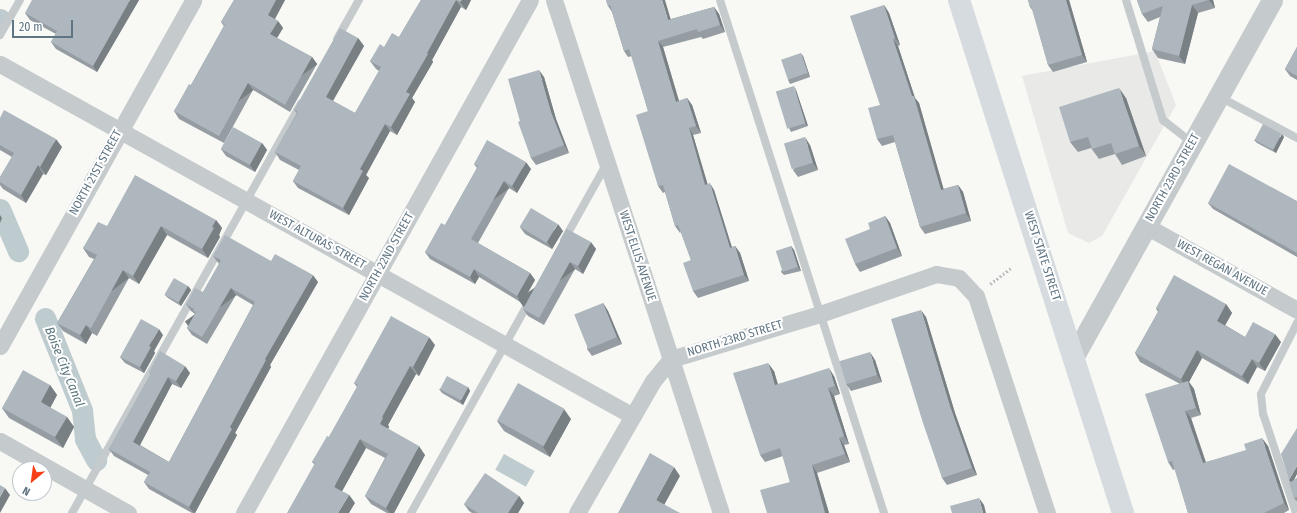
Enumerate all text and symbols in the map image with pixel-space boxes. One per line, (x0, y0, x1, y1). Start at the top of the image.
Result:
scale bar (14, 12, 75, 38)
text: 20 m (19, 20, 43, 34)
street label: NORTH 21ST STREET (67, 128, 125, 218)
street label: NORTH 23RD STREET (1143, 131, 1203, 225)
street label: WEST ALTURAS STREET (266, 208, 368, 272)
street label: WEST ELLIS AVENUE (616, 209, 658, 303)
street label: WEST STATE STREET (1021, 209, 1063, 303)
street label: NORTH 22ND STREET (357, 210, 417, 304)
street label: WEST REGAN AVENUE (1174, 237, 1270, 299)
street label: NORTH 23RD STREET (686, 318, 784, 360)
water label: Boise City Canal (41, 325, 87, 409)
north arrow (12, 461, 52, 501)
text: N (20, 484, 32, 498)

